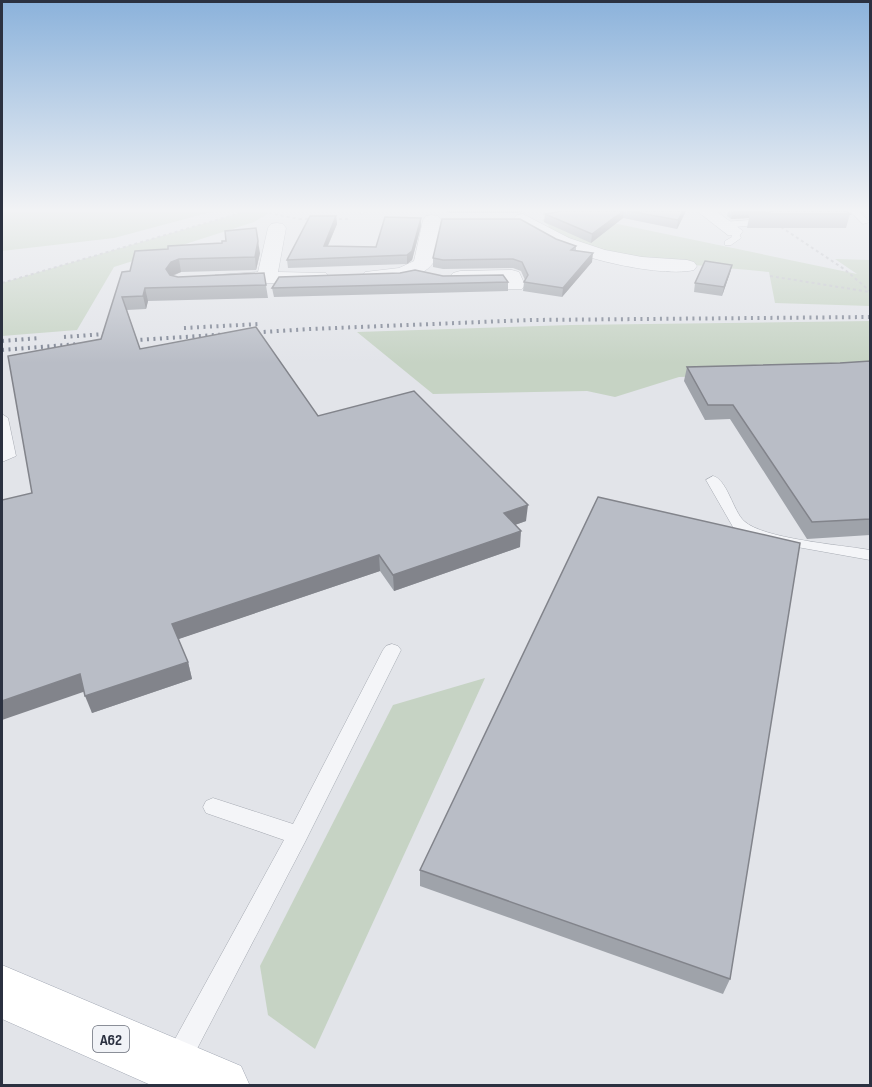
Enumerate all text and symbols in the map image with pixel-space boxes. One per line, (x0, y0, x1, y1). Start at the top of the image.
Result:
road number: A62 (93, 1026, 129, 1052)

